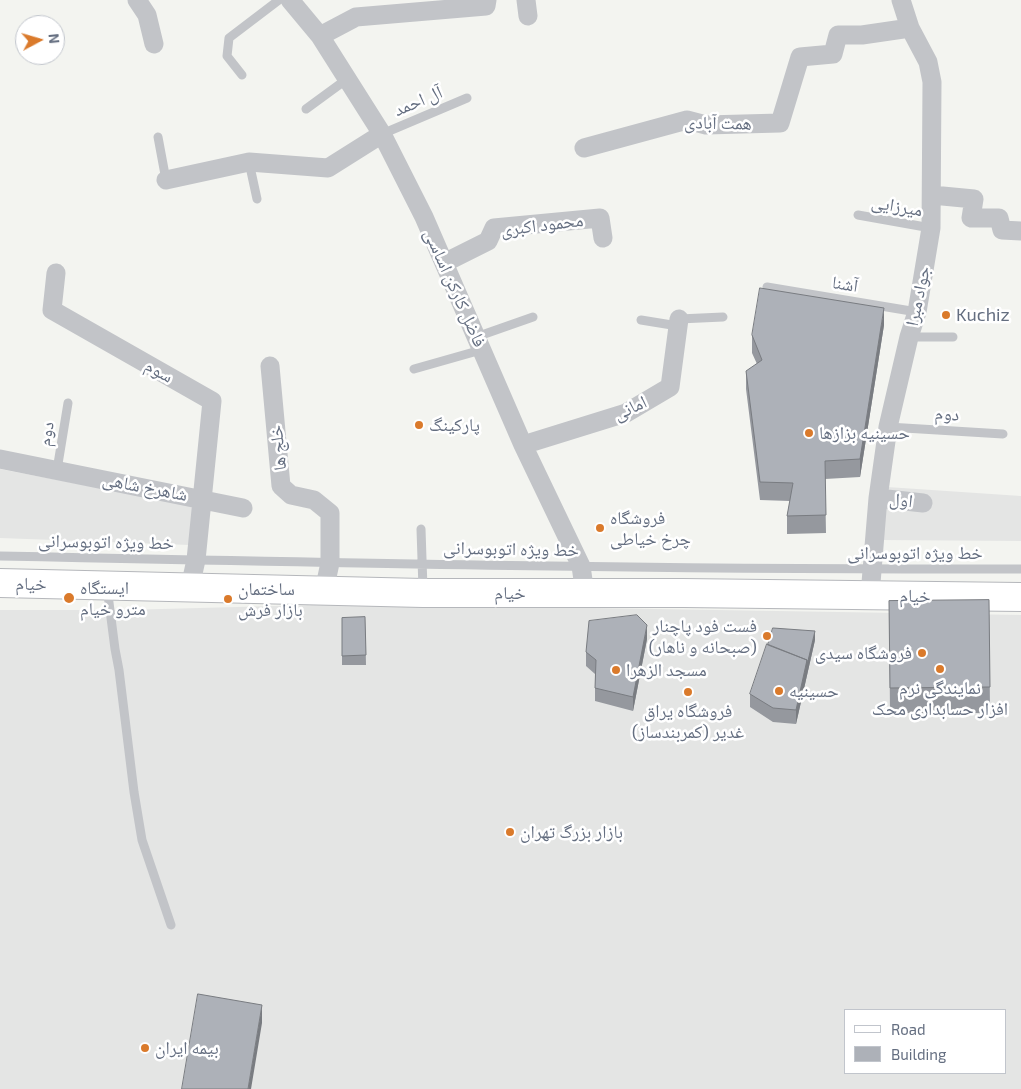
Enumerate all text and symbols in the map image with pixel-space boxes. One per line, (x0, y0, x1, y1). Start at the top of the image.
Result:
north arrow (15, 15, 65, 65)
text: N (45, 33, 63, 44)
street label: آل احمد (390, 81, 446, 121)
street label: همت آبادی (684, 112, 752, 134)
street label: میرزایی (870, 191, 924, 221)
street label: محمود اکبری (500, 209, 584, 241)
street label: فاضل کارکن اساسی (419, 226, 491, 350)
street label: جواد مبرا (901, 264, 935, 328)
street label: آشنا (831, 271, 859, 297)
place label: Kuchiz (956, 304, 1010, 326)
marker: Kuchiz (940, 309, 952, 321)
street label: سوم (141, 355, 177, 387)
street label: امانی (610, 391, 650, 425)
street label: دوم (934, 403, 960, 425)
place label: پارکینگ (429, 414, 480, 436)
marker: پارکینگ (413, 419, 425, 431)
street label: دوم (33, 420, 59, 448)
place label: حسینیه بزازها (819, 422, 910, 444)
street label: خلج ها (265, 424, 291, 472)
marker: حسینیه بزازها (803, 427, 815, 439)
street label: شاهرخ شاهی (101, 468, 189, 506)
street label: اول (888, 488, 914, 512)
place label: فروشگاه چرخ خیاطی (610, 507, 691, 550)
marker: فروشگاه چرخ خیاطی (594, 522, 606, 534)
street label: خط ویژه اتوبوسرانی (38, 530, 174, 554)
street label: خط ویژه اتوبوسرانی (443, 537, 579, 561)
street label: خط ویژه اتوبوسرانی (847, 542, 983, 564)
street label: خیام (15, 573, 47, 595)
place label: ایستگاه مترو خیام (80, 577, 146, 620)
place label: ساختمان بازار فرش (238, 578, 303, 620)
street label: خیام (494, 582, 526, 604)
street label: خیام (899, 585, 931, 607)
marker: ایستگاه مترو خیام (62, 591, 76, 605)
marker: ساختمان بازار فرش (222, 593, 234, 605)
place label: فست فود پاچنار (صبحانه و ناهار) (648, 615, 757, 658)
marker: فست فود پاچنار (صبحانه و ناهار) (761, 630, 773, 642)
place label: فروشگاه سیدی (815, 642, 912, 664)
marker: فروشگاه سیدی (916, 647, 928, 659)
place label: مسجد الزهرا (626, 659, 707, 681)
marker: نمایندگی نرم افزار حسابداری محک (934, 663, 946, 675)
marker: مسجد الزهرا (610, 664, 622, 676)
place label: نمایندگی نرم افزار حسابداری محک (872, 677, 1008, 720)
place label: حسینیه (789, 680, 839, 702)
marker: حسینیه (773, 685, 785, 697)
marker: فروشگاه یراق غدیر (کمربندساز) (682, 686, 694, 698)
place label: فروشگاه یراق غدیر (کمربندساز) (632, 700, 744, 742)
place label: بازار بزرگ تهران (520, 821, 623, 843)
marker: بازار بزرگ تهران (504, 826, 516, 838)
legend (844, 1009, 1006, 1074)
text: Road (891, 1020, 926, 1038)
place label: بیمه ایران (155, 1037, 219, 1059)
marker: بیمه ایران (139, 1042, 151, 1054)
text: Building (891, 1045, 946, 1063)

